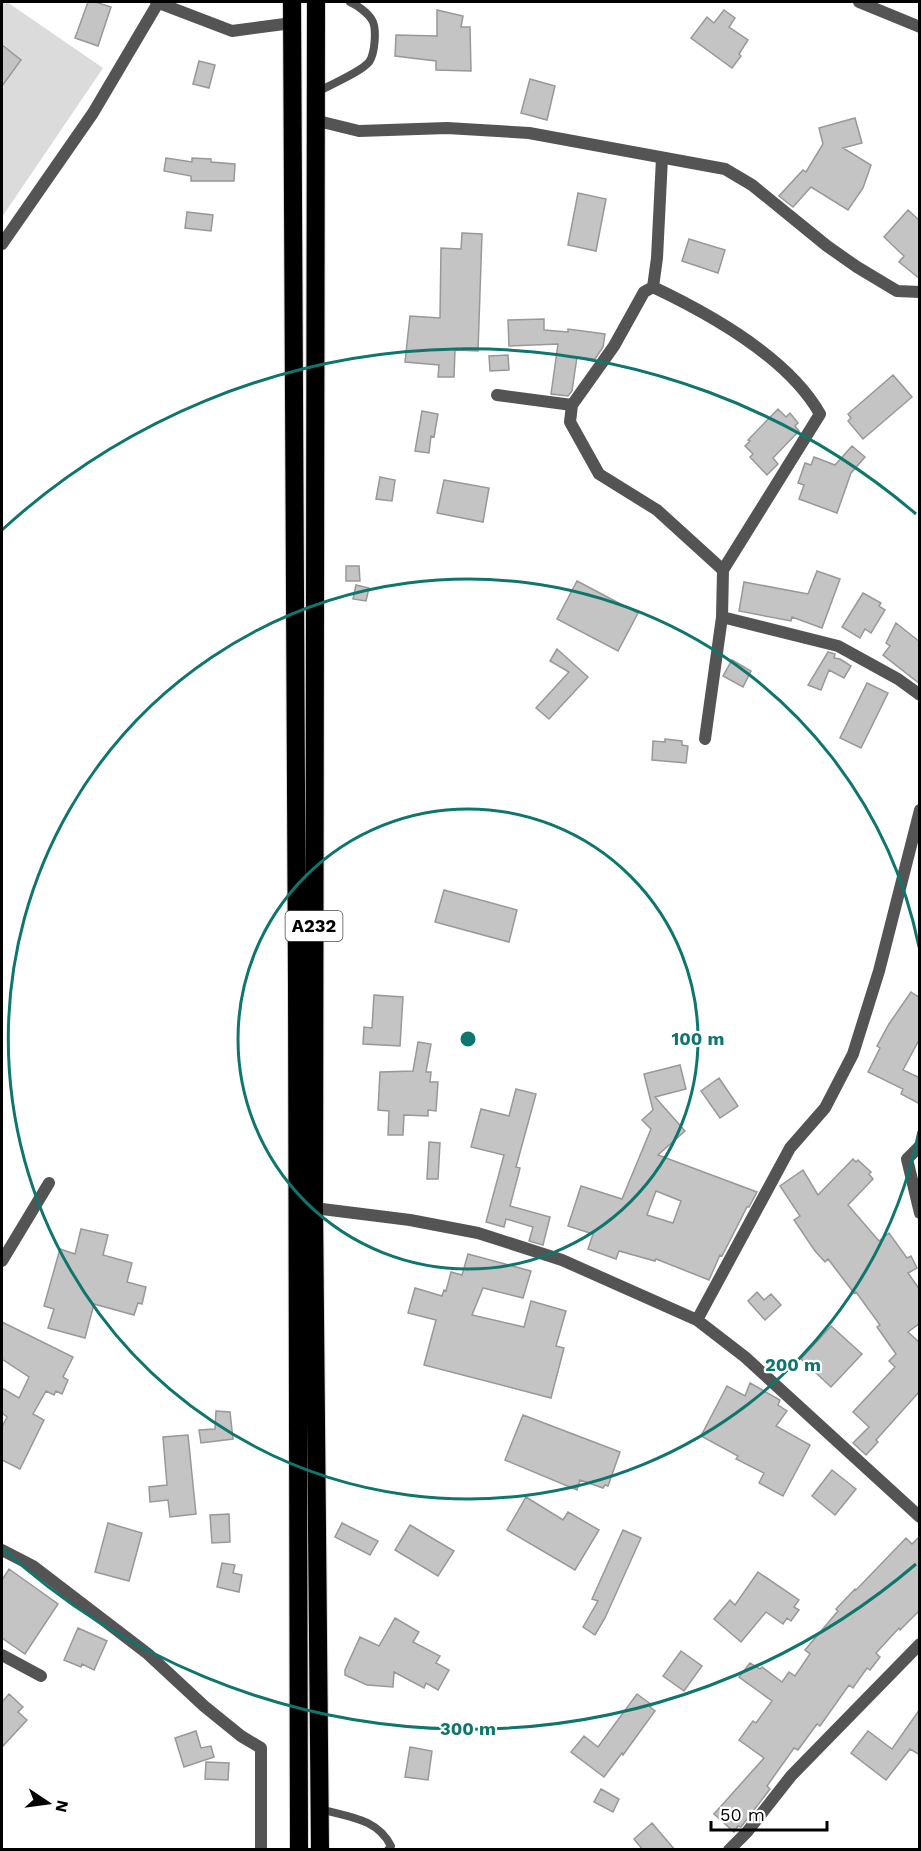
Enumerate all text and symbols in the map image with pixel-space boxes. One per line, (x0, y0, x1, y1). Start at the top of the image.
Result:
road number: A232 (286, 911, 342, 941)
text: 100 m (671, 1028, 725, 1049)
centre of rings (458, 1029, 478, 1049)
text: 200 m (765, 1354, 821, 1375)
text: 300 m (440, 1718, 496, 1739)
north arrow (18, 1773, 78, 1833)
scale bar (711, 1794, 826, 1832)
text: N (52, 1798, 73, 1814)
text: 50 m (720, 1804, 765, 1825)

